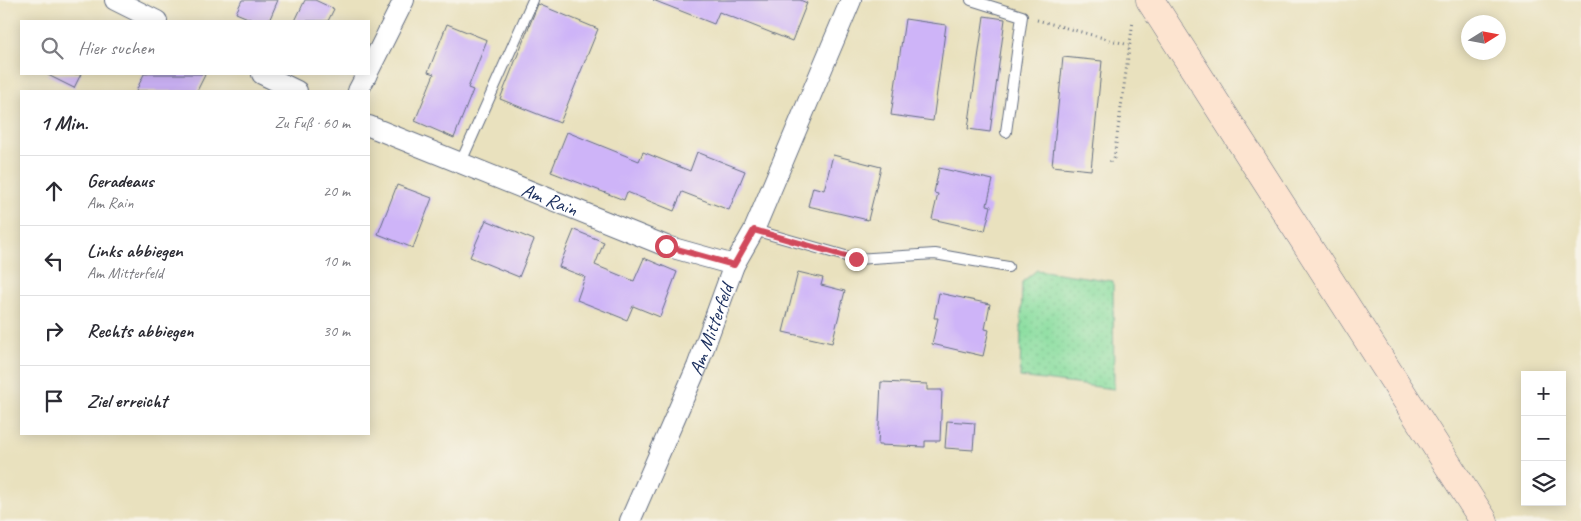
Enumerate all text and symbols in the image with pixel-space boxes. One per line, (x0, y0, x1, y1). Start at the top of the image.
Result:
north arrow (1461, 15, 1506, 60)
search box (20, 20, 370, 75)
icon: search (38, 34, 66, 62)
text: Hier suchen (78, 36, 154, 60)
text: 1 Min. (40, 110, 88, 136)
text: Zu Fuß · 60 m (275, 113, 350, 133)
text: Geradeaus (87, 169, 154, 193)
icon: ahead (40, 177, 68, 205)
street label: Am Rain (518, 177, 582, 222)
text: 20 m (323, 181, 350, 201)
text: Am Rain (87, 193, 133, 213)
route start (655, 235, 678, 258)
text: Links abbiegen (87, 239, 183, 263)
icon: left (40, 247, 68, 275)
route end (845, 248, 868, 271)
text: 10 m (323, 251, 350, 271)
text: Am Mitterfeld (87, 263, 163, 283)
street label: Am Mitterfeld (683, 278, 740, 379)
icon: right (40, 317, 68, 345)
text: Rechts abbiegen (87, 319, 193, 343)
text: 30 m (323, 321, 350, 341)
map controls (1521, 371, 1566, 506)
button: + (1521, 371, 1566, 416)
icon: arrive (40, 387, 68, 415)
text: Ziel erreicht (87, 389, 167, 413)
button: − (1521, 416, 1566, 461)
button: layers (1521, 461, 1566, 506)

